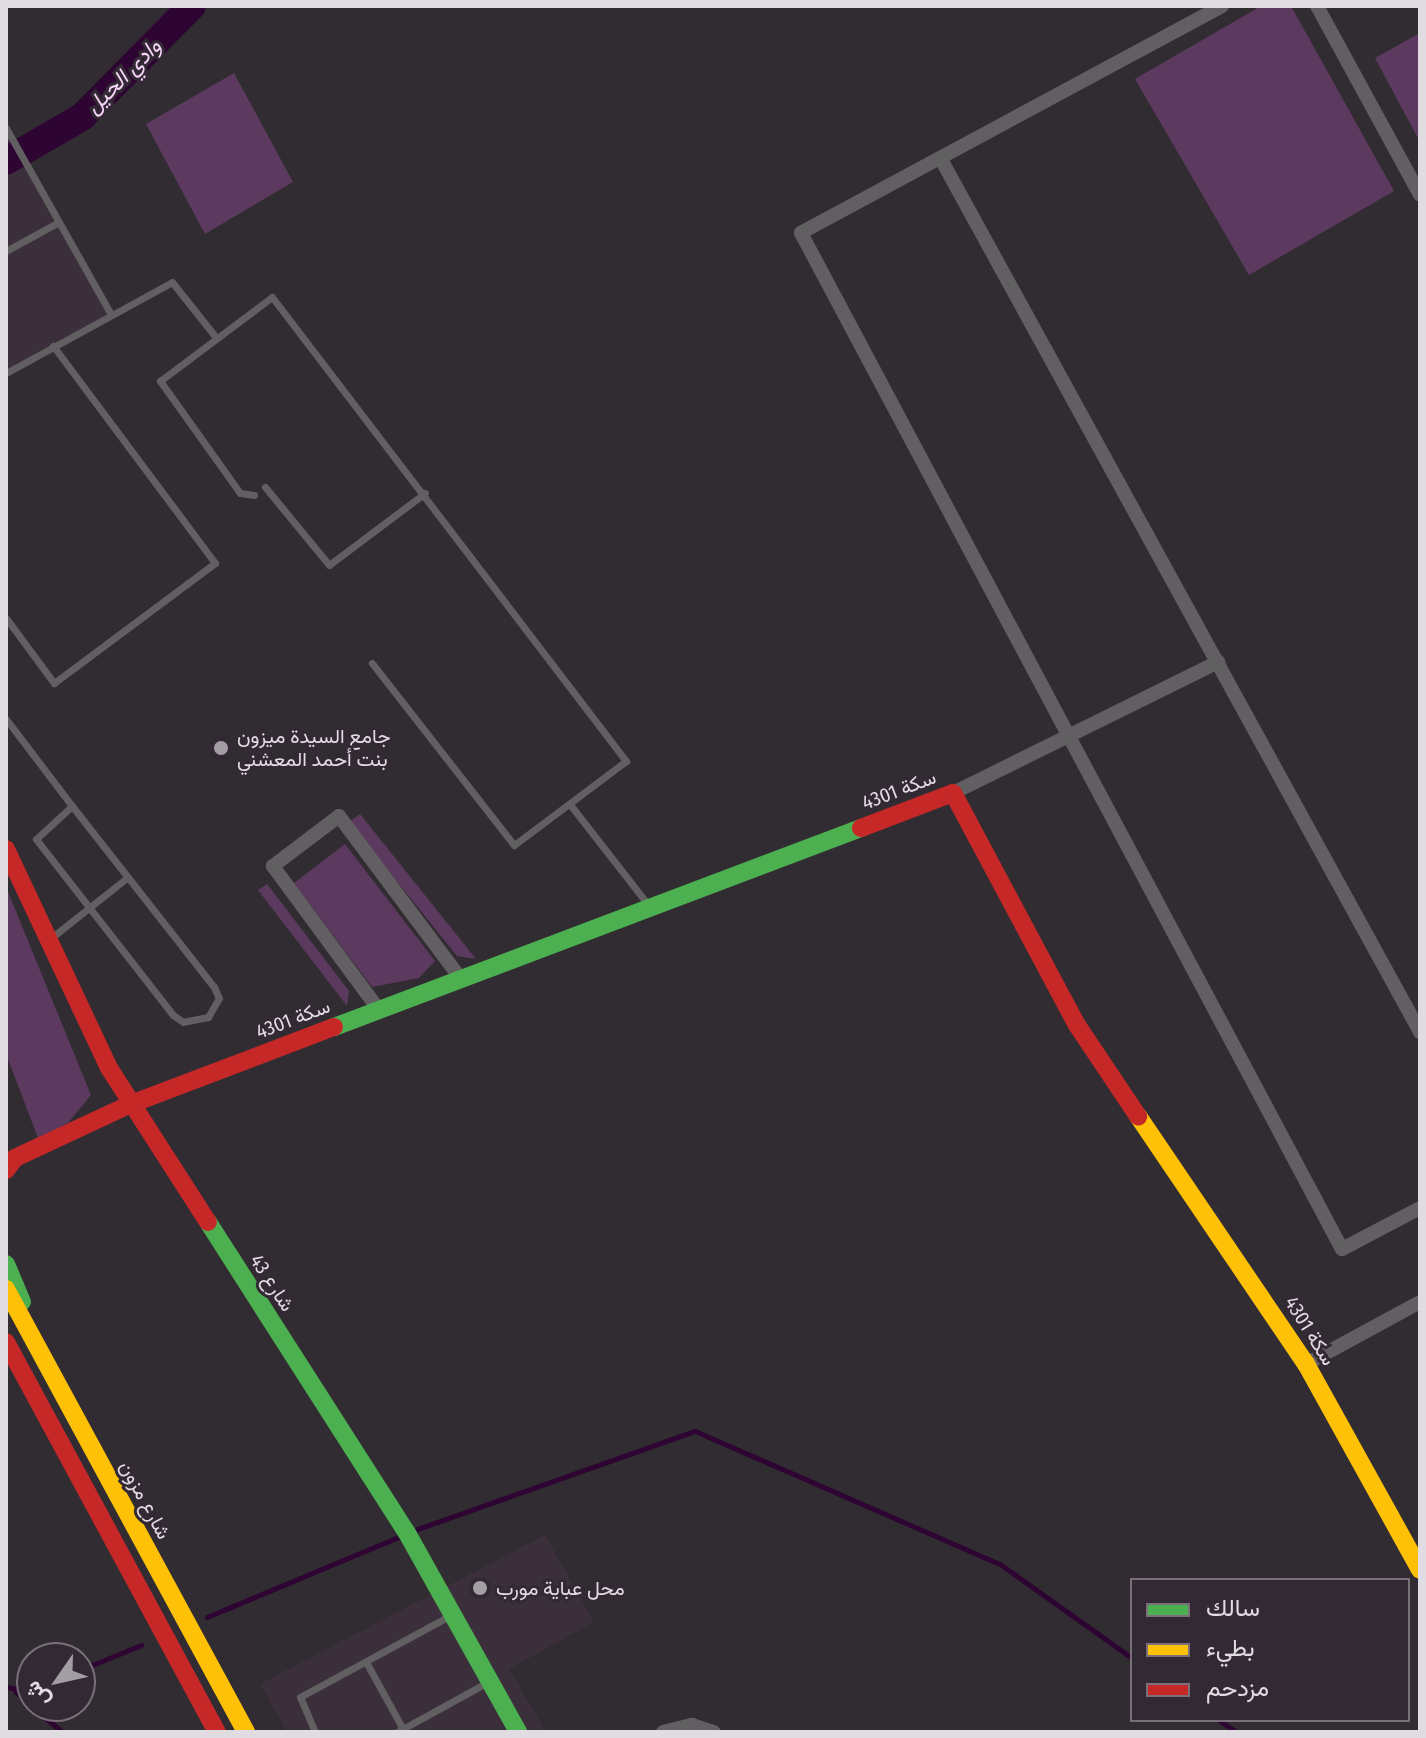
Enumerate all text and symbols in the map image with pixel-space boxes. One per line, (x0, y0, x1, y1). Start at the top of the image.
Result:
water label: وادي الحيل (80, 33, 166, 119)
place label: جامع السيدة ميزون بنت أحمد المعشني (237, 724, 391, 771)
marker: جامع السيدة ميزون بنت أحمد المعشني (212, 739, 230, 757)
street label: سكة 4301 (859, 765, 939, 815)
street label: سكة 4301 (253, 994, 333, 1044)
street label: شارع 43 (245, 1250, 299, 1316)
street label: سكة 4301 (1279, 1292, 1341, 1370)
street label: شارع مزون (114, 1457, 176, 1543)
place label: محل عباية مورب (496, 1576, 625, 1600)
legend (1130, 1578, 1410, 1722)
marker: محل عباية مورب (471, 1579, 489, 1597)
text: سالك (1206, 1594, 1260, 1622)
text: بطيء (1206, 1634, 1255, 1662)
north arrow (16, 1642, 96, 1722)
text: مزدحم (1206, 1674, 1269, 1702)
text: ش (19, 1676, 56, 1713)

